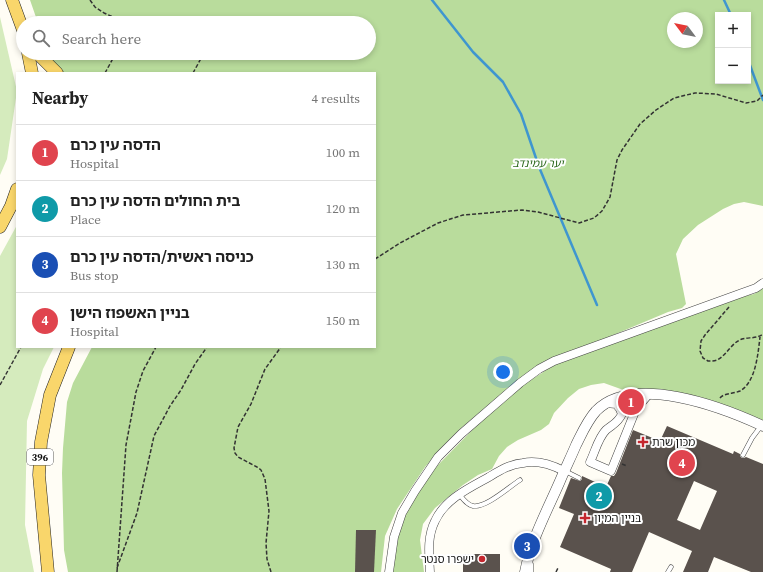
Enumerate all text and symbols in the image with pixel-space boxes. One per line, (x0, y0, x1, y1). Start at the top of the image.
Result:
north arrow (667, 12, 703, 48)
map controls (715, 12, 751, 84)
button: + (715, 12, 751, 48)
search box (16, 16, 376, 60)
icon: search (30, 27, 52, 49)
text: Search here (62, 28, 141, 49)
button: − (715, 48, 751, 84)
text: Nearby (32, 86, 88, 110)
text: 4 results (312, 90, 360, 107)
text: הדסה עין כרם (70, 134, 161, 155)
text: 1 (41, 144, 49, 161)
text: 100 m (326, 144, 360, 161)
text: Hospital (70, 155, 119, 172)
park label: יער עמינדב (512, 156, 565, 171)
text: בית החולים הדסה עין כרם (70, 190, 240, 211)
text: 2 (41, 200, 49, 217)
text: 120 m (326, 200, 360, 217)
text: Place (70, 211, 101, 228)
text: כניסה ראשית/הדסה עין כרם (70, 246, 254, 267)
text: 3 (41, 256, 49, 273)
text: 130 m (326, 256, 360, 273)
text: Bus stop (70, 267, 119, 284)
text: בניין האשפוז הישן (70, 302, 190, 323)
text: 4 (41, 312, 49, 329)
text: 150 m (326, 312, 360, 329)
text: Hospital (70, 323, 119, 340)
your location (493, 362, 513, 382)
pin: 1 (618, 387, 644, 417)
place label: מכון שרת (652, 435, 695, 450)
marker: מכון שרת (637, 436, 649, 448)
pin: 4 (669, 448, 695, 478)
road number: 396 (27, 449, 53, 465)
pin: 2 (586, 481, 612, 511)
place label: בניין המיון (594, 511, 641, 526)
marker: בניין המיון (579, 512, 591, 524)
pin: 3 (514, 531, 540, 561)
place label: ישפרו סנטר (421, 552, 474, 567)
marker: ישפרו סנטר (477, 554, 487, 564)

